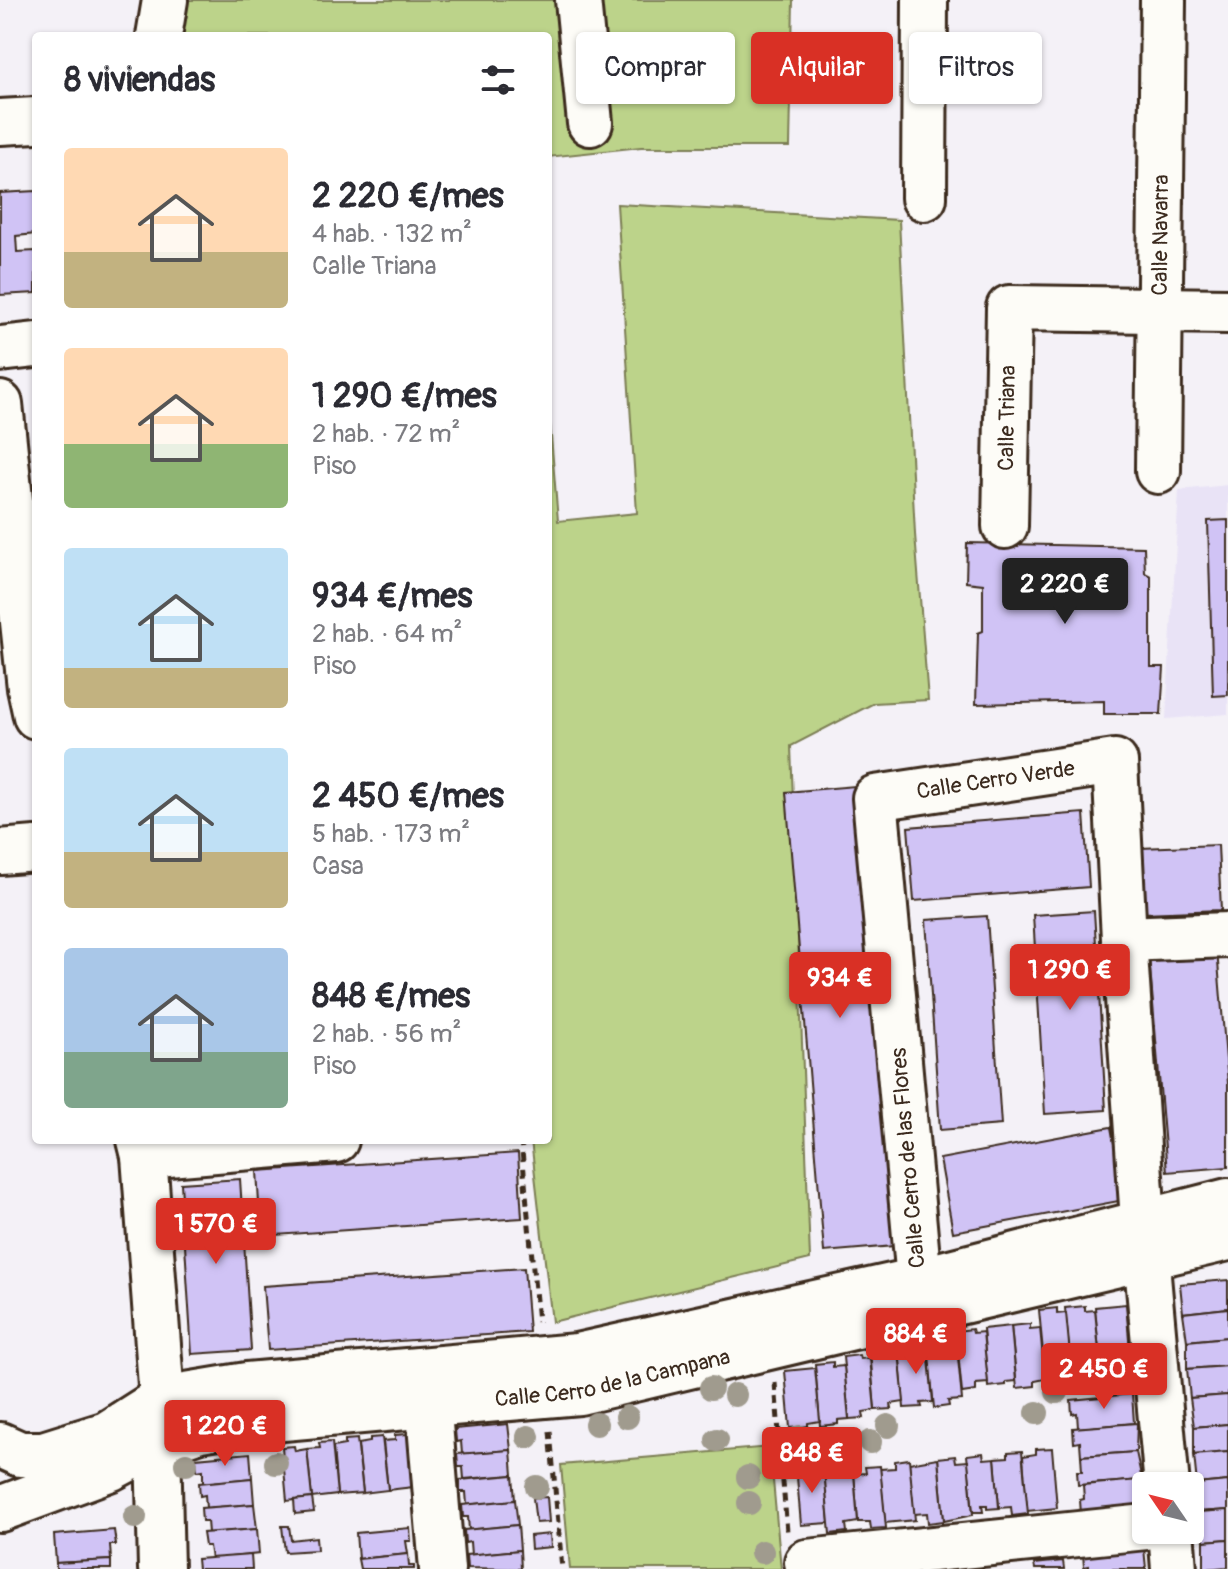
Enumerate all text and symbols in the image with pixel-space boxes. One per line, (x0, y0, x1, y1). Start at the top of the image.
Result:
chip: Comprar (576, 32, 735, 104)
chip: Alquilar (751, 32, 893, 104)
chip: Filtros (909, 32, 1042, 104)
icon: filters (476, 58, 520, 102)
text: 8 viviendas (64, 59, 215, 102)
street label: Calle Navarra (1146, 174, 1175, 296)
text: 2 220 €/mes (312, 175, 504, 218)
icon: home (128, 180, 224, 276)
text: 4 hab. · 132 m² (312, 218, 472, 250)
text: Calle Triana (312, 250, 437, 282)
street label: Calle Triana (992, 365, 1022, 471)
text: 1 290 €/mes (312, 375, 497, 418)
icon: home (128, 380, 224, 476)
text: 2 hab. · 72 m² (312, 418, 461, 450)
text: Piso (312, 450, 357, 482)
pin: 2 220 € (991, 558, 1139, 626)
text: 2 220 € (1020, 568, 1110, 600)
text: 934 €/mes (312, 575, 472, 618)
icon: home (128, 580, 224, 676)
text: 2 hab. · 64 m² (312, 618, 462, 650)
text: Piso (312, 650, 357, 682)
street label: Calle Cerro Verde (915, 754, 1077, 806)
text: 2 450 €/mes (312, 775, 504, 818)
icon: home (128, 780, 224, 876)
text: 5 hab. · 173 m² (312, 818, 470, 850)
text: Casa (312, 850, 364, 882)
pin: 1 290 € (996, 944, 1144, 1012)
pin: 934 € (784, 952, 896, 1020)
text: 1 290 € (1028, 954, 1112, 986)
text: 934 € (807, 962, 873, 994)
text: 848 €/mes (312, 975, 470, 1018)
icon: home (128, 980, 224, 1076)
text: 2 hab. · 56 m² (312, 1018, 461, 1050)
street label: Calle Cerro de las Flores (884, 1046, 932, 1269)
text: Piso (312, 1050, 357, 1082)
pin: 1 570 € (142, 1198, 290, 1266)
text: 1 570 € (174, 1208, 258, 1240)
pin: 884 € (860, 1308, 972, 1376)
text: 884 € (884, 1318, 948, 1350)
street label: Calle Cerro de la Campana (494, 1343, 733, 1413)
pin: 2 450 € (1030, 1343, 1178, 1411)
text: 2 450 € (1059, 1353, 1149, 1385)
pin: 1 220 € (151, 1400, 299, 1468)
text: 1 220 € (182, 1410, 268, 1442)
pin: 848 € (756, 1427, 868, 1495)
text: 848 € (780, 1437, 844, 1469)
north arrow (1132, 1472, 1204, 1544)
map controls (1132, 1472, 1204, 1544)

